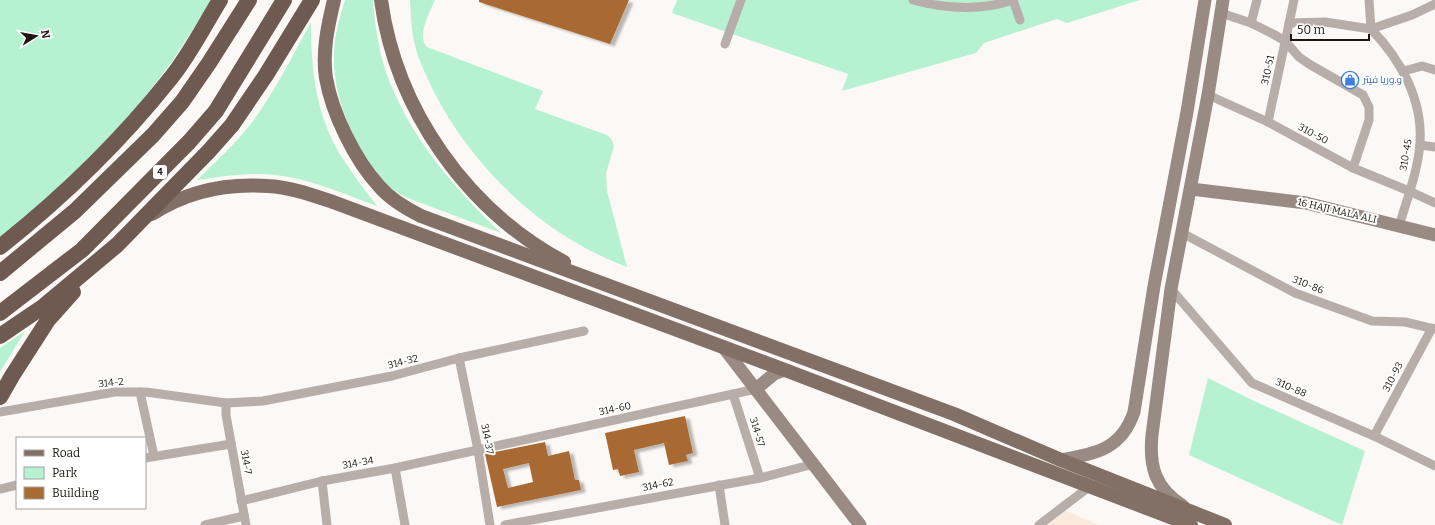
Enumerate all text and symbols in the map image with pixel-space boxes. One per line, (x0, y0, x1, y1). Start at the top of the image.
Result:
north arrow (16, 16, 56, 56)
scale bar (1291, 16, 1369, 42)
text: 50 m (1297, 23, 1326, 37)
text: N (38, 29, 53, 40)
street label: 310-51 (1259, 54, 1277, 86)
shop icon: و.وريا فيتر (1340, 70, 1360, 90)
place label: و.وريا فيتر (1362, 74, 1402, 86)
street label: 310-50 (1296, 121, 1330, 147)
street label: 310-45 (1397, 138, 1415, 172)
road number: 4 (153, 165, 167, 179)
street label: 16 HAJI MALA ALI (1296, 196, 1378, 226)
street label: 310-86 (1291, 273, 1325, 297)
street label: 314-32 (386, 352, 420, 372)
street label: 310-93 (1380, 360, 1406, 394)
street label: 314-2 (98, 376, 124, 390)
street label: 310-88 (1274, 376, 1308, 400)
street label: 314-60 (598, 400, 632, 418)
street label: 314-57 (747, 416, 767, 448)
street label: 314-37 (478, 423, 496, 455)
legend (16, 437, 146, 509)
text: Road (52, 446, 80, 460)
street label: 314-7 (238, 449, 254, 475)
street label: 314-34 (341, 454, 375, 472)
text: Park (52, 466, 78, 480)
street label: 314-62 (641, 476, 675, 494)
text: Building (52, 486, 99, 500)

